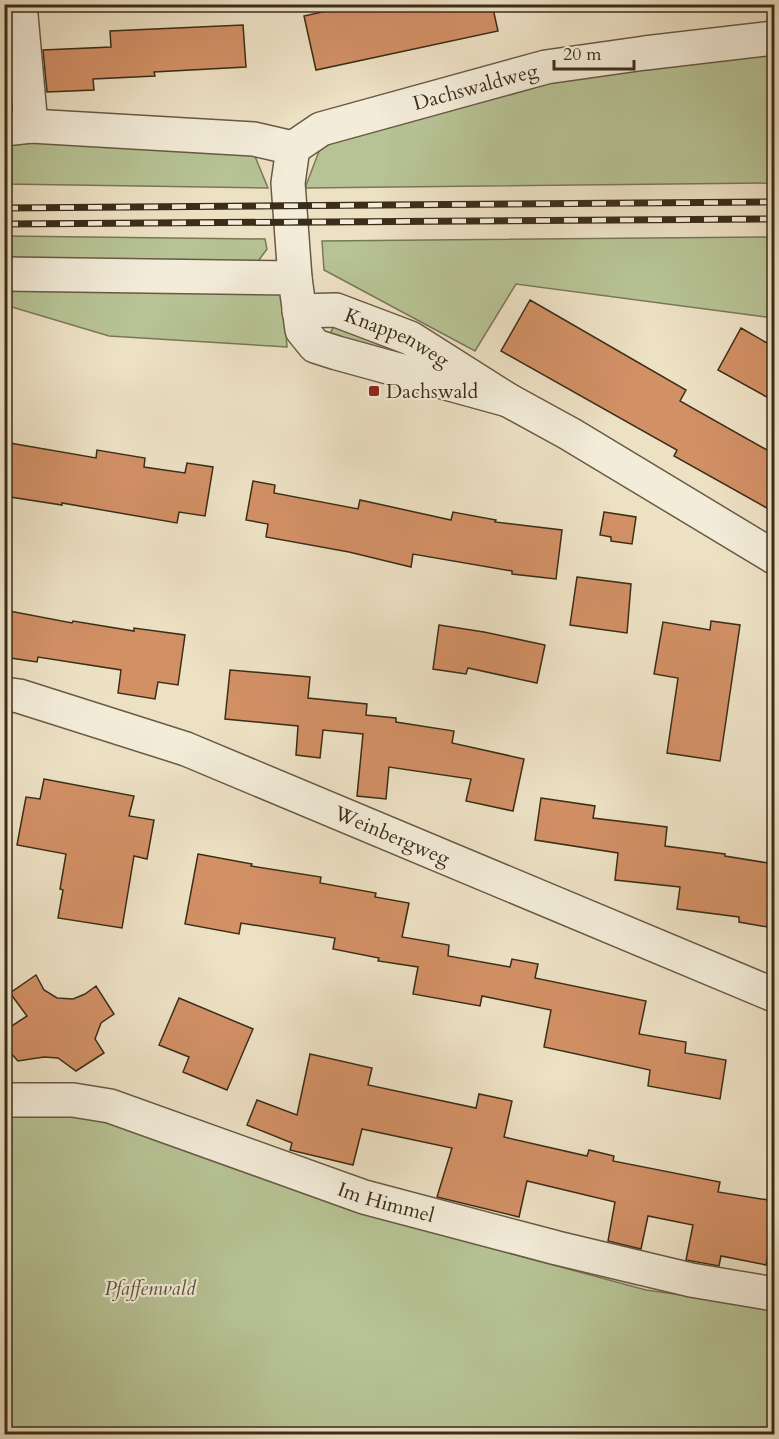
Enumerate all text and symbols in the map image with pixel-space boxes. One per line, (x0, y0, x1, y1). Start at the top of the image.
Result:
scale bar (554, 33, 634, 71)
text: 20 m (563, 42, 602, 67)
street label: Dachswaldweg (410, 57, 542, 117)
street label: Knappenweg (341, 302, 455, 374)
place label: Dachswald (386, 378, 478, 405)
marker: Dachswald (367, 384, 381, 398)
street label: Weinbergweg (329, 799, 455, 872)
street label: Im Himmel (334, 1176, 437, 1229)
park label: Pfaffenwald (104, 1275, 197, 1302)

